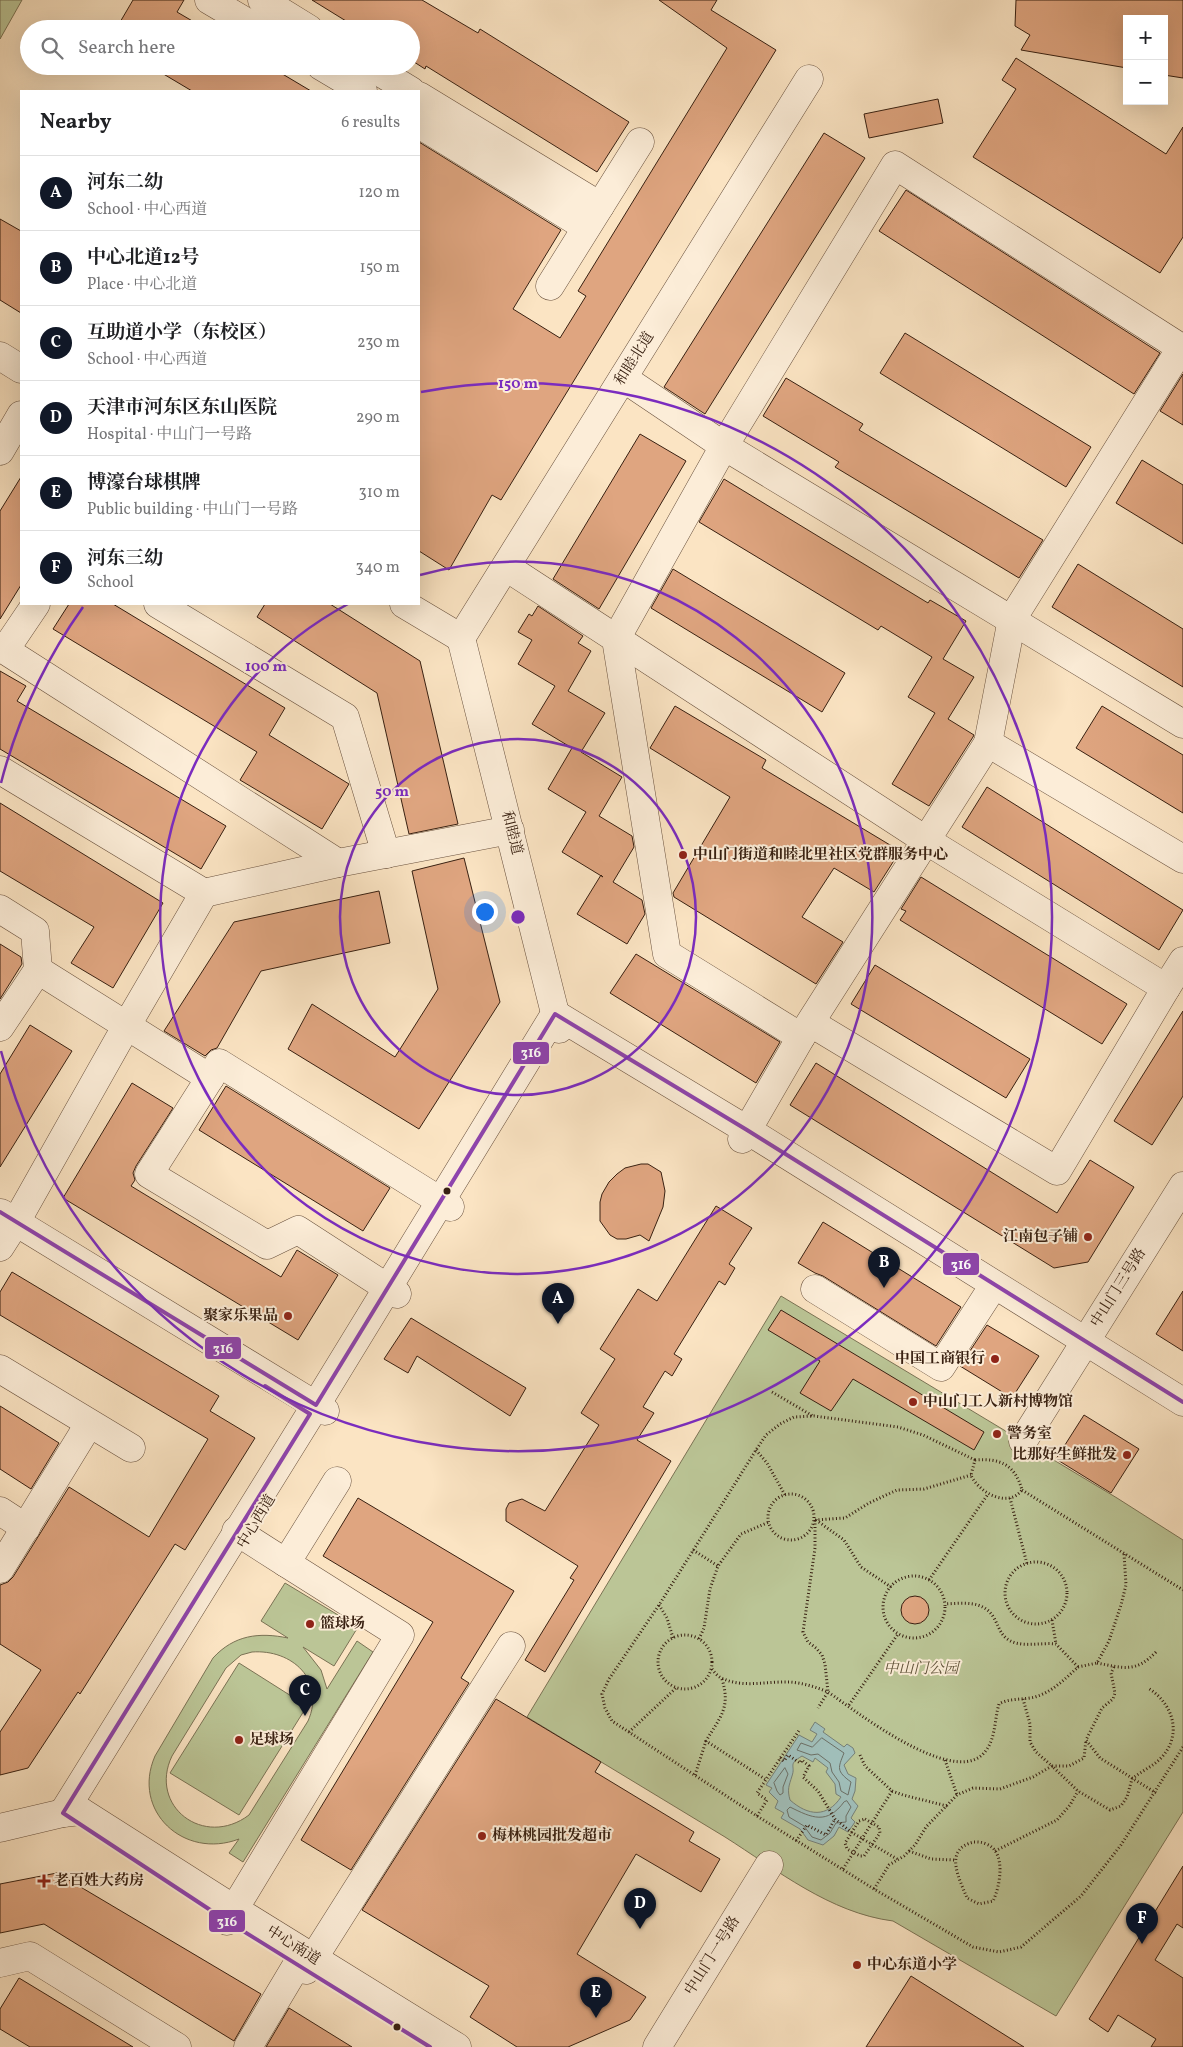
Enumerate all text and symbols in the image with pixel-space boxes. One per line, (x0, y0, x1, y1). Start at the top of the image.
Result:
map controls (1123, 15, 1168, 105)
button: + (1123, 15, 1168, 60)
search box (20, 20, 420, 75)
icon: search (38, 34, 66, 62)
text: Search here (78, 35, 175, 61)
button: − (1123, 60, 1168, 105)
text: Nearby (40, 108, 111, 137)
text: 6 results (341, 112, 400, 134)
text: 河东二幼 (87, 170, 163, 196)
text: A (50, 182, 62, 204)
text: 120 m (358, 182, 400, 204)
text: School · 中心西道 (87, 199, 207, 221)
text: 中心北道12号 (87, 245, 200, 271)
text: B (51, 257, 61, 279)
text: 150 m (359, 257, 400, 279)
text: Place · 中心北道 (87, 274, 197, 296)
text: 互助道小学（东校区） (87, 320, 277, 346)
street label: 和睦北道 (610, 328, 660, 390)
text: C (51, 332, 61, 354)
text: 230 m (357, 332, 400, 354)
text: School · 中心西道 (87, 349, 207, 371)
text: 150 m (498, 374, 538, 395)
text: 天津市河东区东山医院 (87, 395, 277, 421)
text: D (50, 407, 62, 429)
text: 290 m (356, 407, 400, 429)
text: Hospital · 中山门一号路 (87, 424, 252, 446)
text: 博濠台球棋牌 (87, 470, 201, 496)
text: E (51, 482, 61, 504)
text: 310 m (359, 482, 400, 504)
text: Public building · 中山门一号路 (87, 499, 298, 521)
text: 河东三幼 (87, 546, 163, 572)
text: F (51, 557, 61, 579)
text: 340 m (356, 557, 400, 579)
text: School (87, 572, 134, 594)
text: 100 m (245, 657, 288, 678)
text: 50 m (375, 782, 409, 803)
street label: 和睦道 (495, 809, 527, 857)
place label: 中山门街道和睦北里社区党群服务中心 (693, 845, 948, 866)
marker: 中山门街道和睦北里社区党群服务中心 (677, 849, 689, 861)
your location (472, 899, 498, 925)
centre of rings (509, 908, 527, 926)
line badge: 316 (512, 1041, 550, 1065)
text: 316 (521, 1044, 542, 1063)
unlabelled marker (442, 1186, 452, 1196)
place label: 江南包子铺 (1003, 1227, 1078, 1248)
marker: 江南包子铺 (1082, 1231, 1094, 1243)
street label: 中山门三号路 (1086, 1244, 1152, 1332)
pin: B (868, 1247, 900, 1288)
line badge: 316 (942, 1252, 980, 1276)
text: 316 (951, 1256, 972, 1275)
pin: A (542, 1283, 574, 1324)
place label: 聚家乐果品 (203, 1306, 278, 1327)
marker: 聚家乐果品 (282, 1310, 294, 1322)
line badge: 316 (204, 1336, 242, 1360)
text: 316 (213, 1340, 234, 1359)
place label: 中国工商银行 (895, 1349, 985, 1370)
marker: 中国工商银行 (989, 1353, 1001, 1365)
place label: 中山门工人新村博物馆 (923, 1392, 1073, 1413)
marker: 中山门工人新村博物馆 (907, 1396, 919, 1408)
place label: 警务室 (1007, 1424, 1052, 1445)
marker: 警务室 (991, 1428, 1003, 1440)
place label: 比那好生鲜批发 (1012, 1445, 1117, 1466)
marker: 比那好生鲜批发 (1121, 1449, 1133, 1461)
street label: 中心西道 (233, 1491, 281, 1553)
place label: 篮球场 (320, 1614, 365, 1635)
marker: 篮球场 (304, 1618, 316, 1630)
park label: 中山门公园 (883, 1659, 960, 1680)
pin: C (289, 1675, 321, 1716)
place label: 足球场 (249, 1730, 294, 1751)
marker: 足球场 (233, 1734, 245, 1746)
place label: 梅林桃园批发超市 (492, 1826, 612, 1847)
marker: 梅林桃园批发超市 (476, 1830, 488, 1842)
place label: 老百姓大药房 (54, 1871, 144, 1892)
marker: 老百姓大药房 (38, 1875, 50, 1887)
pin: D (624, 1888, 656, 1929)
pin: F (1126, 1903, 1158, 1944)
line badge: 316 (208, 1909, 246, 1933)
street label: 中山门一号路 (680, 1912, 746, 2000)
text: 316 (217, 1913, 238, 1932)
street label: 中心南道 (262, 1921, 324, 1971)
place label: 中心东道小学 (867, 1955, 957, 1976)
marker: 中心东道小学 (851, 1959, 863, 1971)
pin: E (580, 1977, 612, 2018)
unlabelled marker (392, 2022, 402, 2032)

